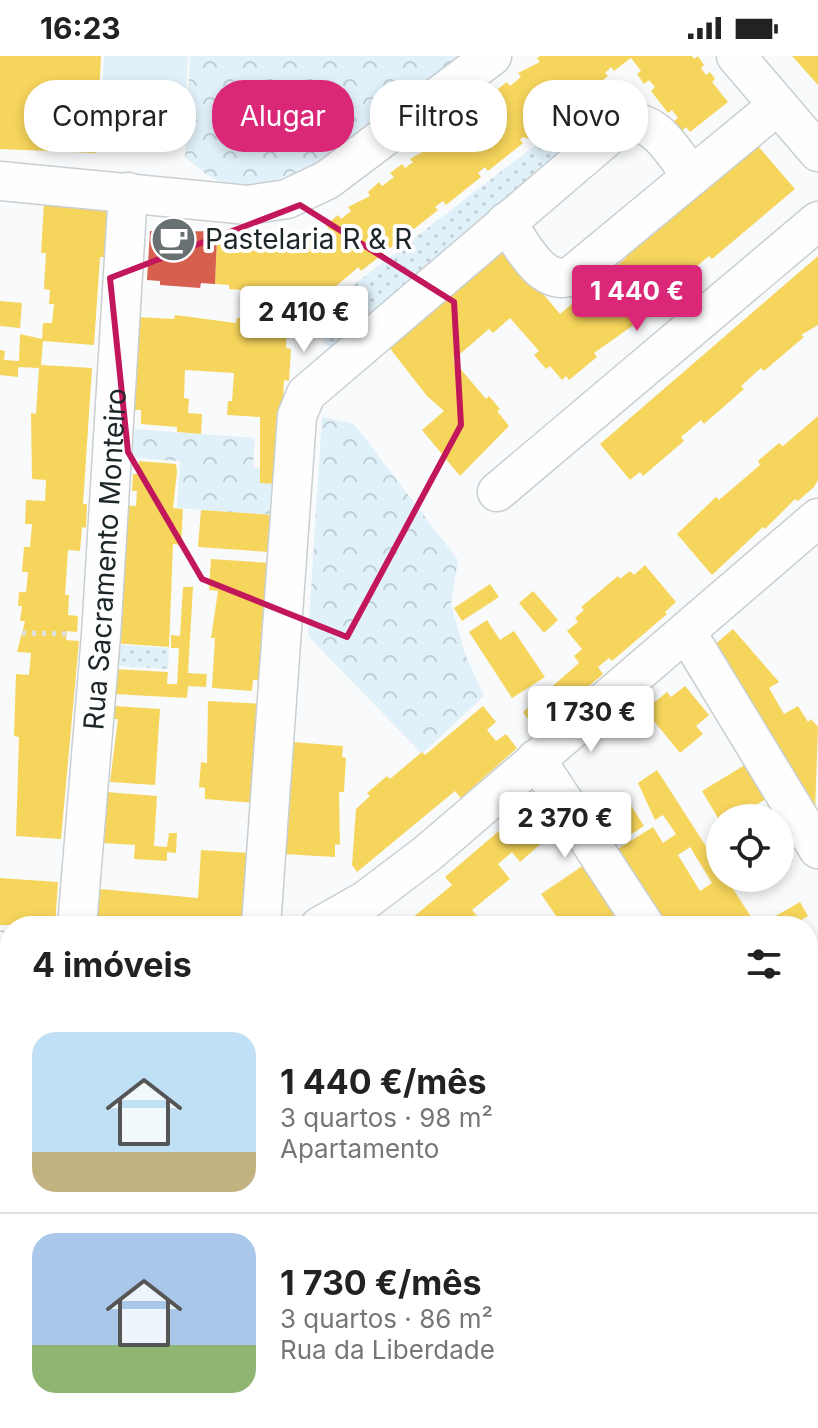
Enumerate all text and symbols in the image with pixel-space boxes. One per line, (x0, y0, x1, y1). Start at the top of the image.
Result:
text: 16:23 (40, 10, 121, 46)
chip: Comprar (24, 80, 196, 152)
chip: Alugar (212, 80, 354, 152)
chip: Filtros (370, 80, 507, 152)
chip: Novo (523, 80, 648, 152)
cafe icon: Pastelaria R & R (150, 215, 198, 263)
place label: Pastelaria R & R (205, 222, 412, 256)
pin: 1 440 € (563, 265, 711, 333)
text: 1 440 € (590, 275, 684, 306)
pin: 2 410 € (230, 286, 378, 354)
text: 2 410 € (258, 296, 350, 327)
street label: Rua Sacramento Monteiro (76, 387, 133, 731)
pin: 1 730 € (517, 686, 665, 754)
text: 1 730 € (546, 696, 636, 727)
pin: 2 370 € (491, 792, 639, 860)
text: 2 370 € (517, 802, 613, 833)
map controls (706, 804, 794, 892)
button: locate (706, 804, 794, 892)
icon: filters (742, 942, 786, 986)
text: 4 imóveis (32, 944, 192, 985)
text: 1 440 €/mês (280, 1061, 486, 1102)
icon: home (96, 1064, 192, 1160)
text: 3 quartos · 98 m² (280, 1102, 493, 1133)
text: Apartamento (280, 1133, 439, 1164)
text: 1 730 €/mês (280, 1262, 482, 1303)
icon: home (96, 1265, 192, 1361)
text: 3 quartos · 86 m² (280, 1303, 493, 1334)
text: Rua da Liberdade (280, 1334, 495, 1365)

